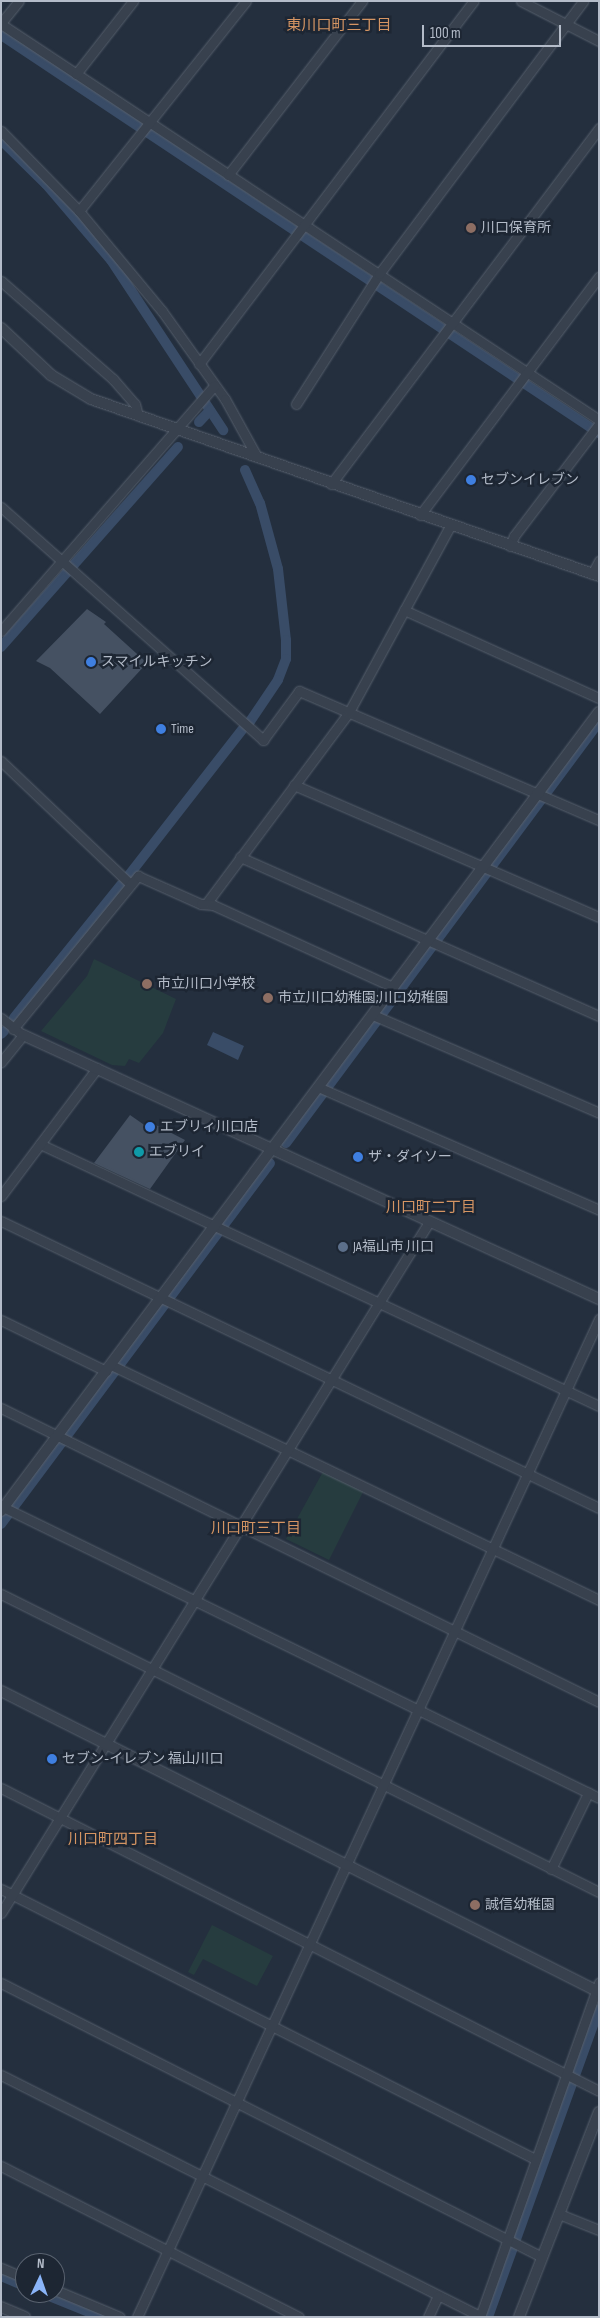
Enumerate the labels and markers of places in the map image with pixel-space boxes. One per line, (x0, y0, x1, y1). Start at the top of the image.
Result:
place label: 川口保育所 (481, 220, 551, 236)
marker: 川口保育所 (465, 222, 477, 234)
place label: セブンイレブン (481, 472, 579, 488)
marker: セブンイレブン (465, 474, 477, 486)
place label: スマイルキッチン (101, 654, 213, 670)
marker: スマイルキッチン (85, 656, 97, 668)
place label: Time (171, 721, 194, 737)
marker: Time (155, 723, 167, 735)
place label: 市立川口小学校 (157, 976, 255, 992)
marker: 市立川口小学校 (141, 978, 153, 990)
place label: 市立川口幼稚園;川口幼稚園 (278, 990, 449, 1006)
marker: 市立川口幼稚園;川口幼稚園 (262, 992, 274, 1004)
place label: エブリィ川口店 (160, 1119, 258, 1135)
marker: エブリィ川口店 (144, 1121, 156, 1133)
place label: エブリイ (149, 1144, 205, 1160)
marker: エブリイ (133, 1146, 145, 1158)
place label: ザ・ダイソー (368, 1149, 452, 1165)
marker: ザ・ダイソー (352, 1151, 364, 1163)
place label: JA福山市 川口 (353, 1239, 434, 1255)
marker: JA福山市 川口 (337, 1241, 349, 1253)
place label: セブン-イレブン 福山川口 (62, 1751, 223, 1767)
marker: セブン-イレブン 福山川口 (46, 1753, 58, 1765)
place label: 誠信幼稚園 (485, 1897, 555, 1913)
marker: 誠信幼稚園 (469, 1899, 481, 1911)

